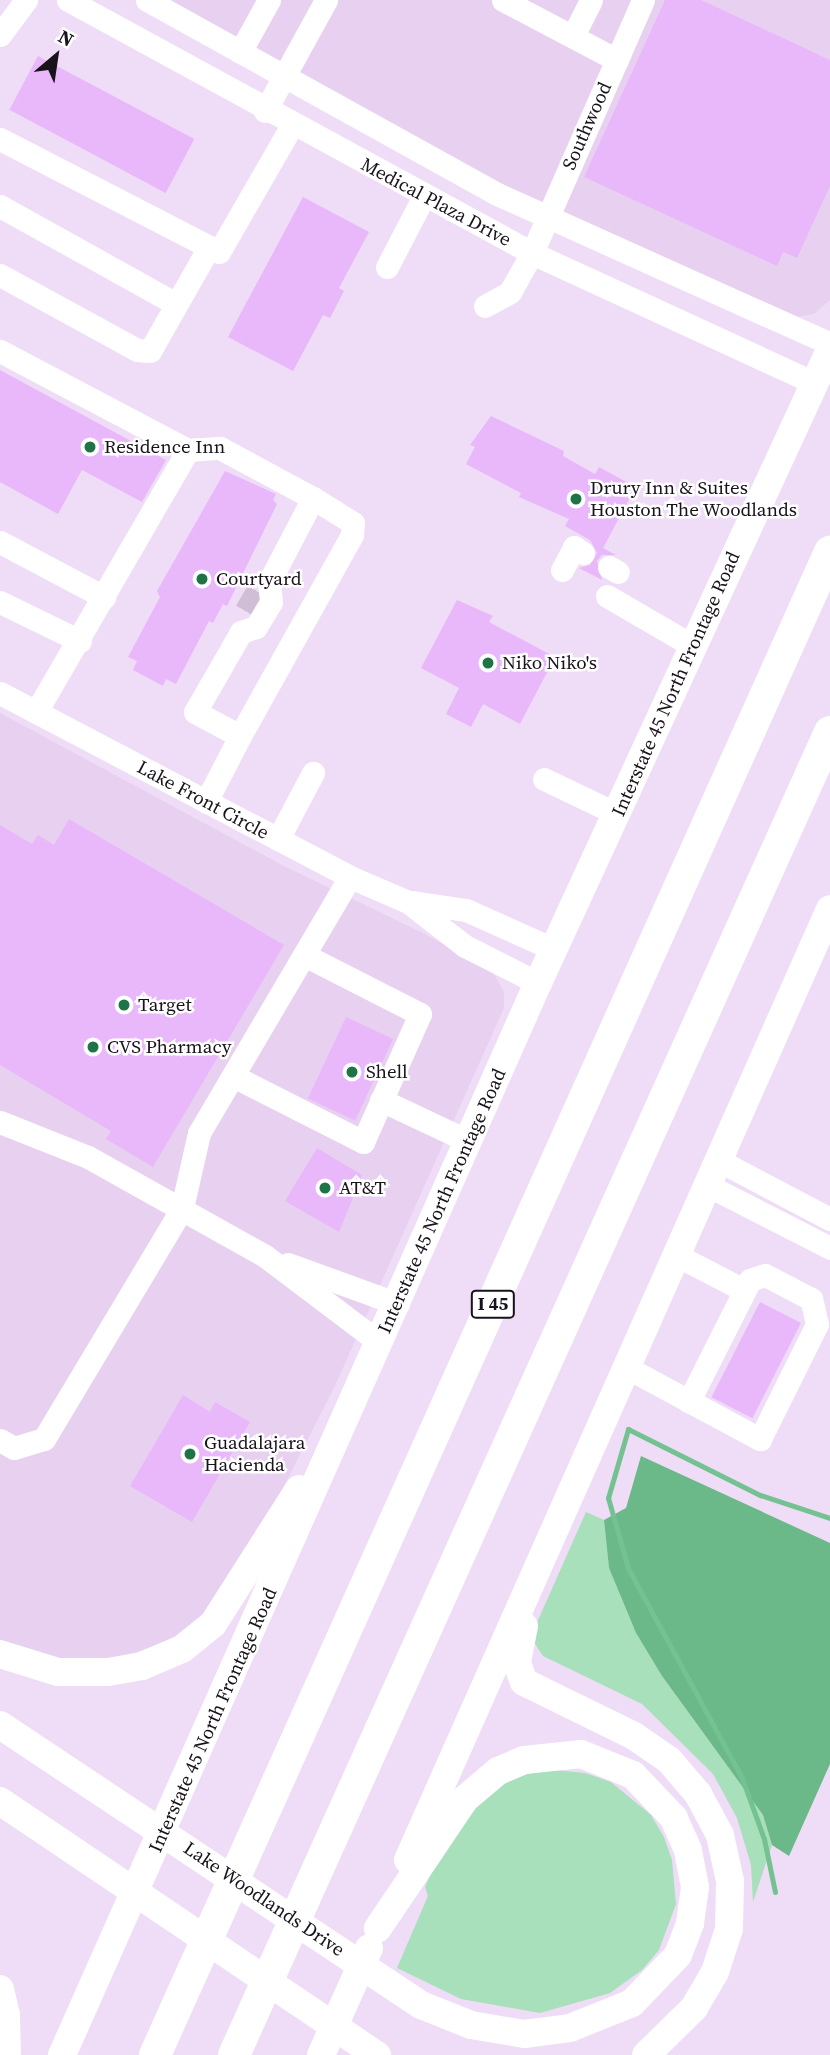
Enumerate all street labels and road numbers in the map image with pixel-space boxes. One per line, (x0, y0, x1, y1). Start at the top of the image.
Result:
street label: Southwood (558, 78, 616, 174)
street label: Medical Plaza Drive (357, 153, 515, 251)
street label: Interstate 45 North Frontage Road (607, 548, 745, 820)
street label: Lake Front Circle (133, 756, 273, 844)
street label: Interstate 45 North Frontage Road (373, 1065, 511, 1337)
road number: I 45 (470, 1289, 516, 1318)
street label: Interstate 45 North Frontage Road (144, 1584, 282, 1856)
street label: Lake Woodlands Drive (179, 1837, 349, 1961)

